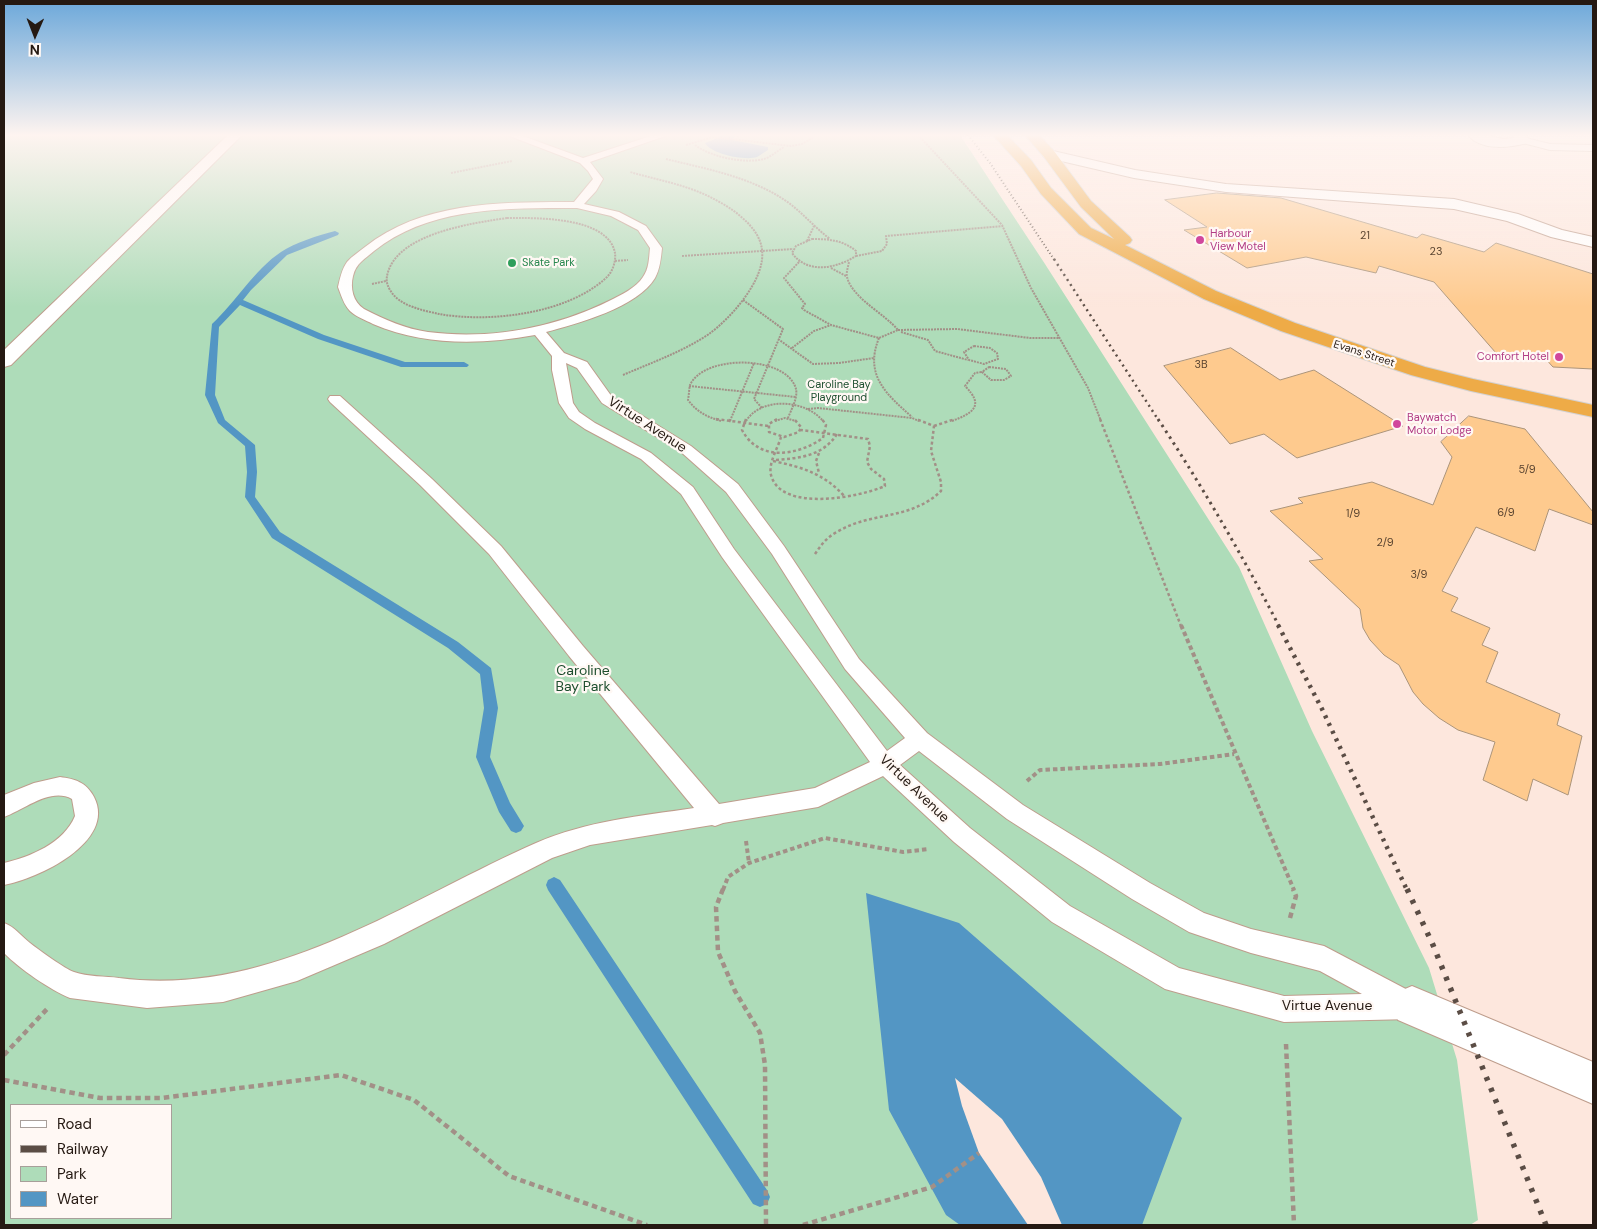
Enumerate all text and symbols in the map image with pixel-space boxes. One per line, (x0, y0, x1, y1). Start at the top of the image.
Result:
north arrow (10, 10, 60, 60)
text: N (29, 41, 40, 59)
place label: Harbour View Motel (1210, 227, 1266, 253)
house number: 21 (1360, 229, 1370, 243)
marker: Harbour View Motel (1194, 234, 1206, 246)
house number: 23 (1430, 245, 1442, 259)
place label: Skate Park (522, 256, 575, 270)
marker: Skate Park (506, 257, 518, 269)
street label: Evans Street (1332, 338, 1396, 370)
place label: Comfort Hotel (1477, 350, 1549, 364)
marker: Comfort Hotel (1553, 351, 1565, 363)
house number: 3B (1194, 358, 1208, 372)
park label: Caroline Bay Playground (807, 378, 871, 404)
street label: Virtue Avenue (604, 393, 690, 457)
place label: Baywatch Motor Lodge (1407, 411, 1471, 437)
marker: Baywatch Motor Lodge (1391, 418, 1403, 430)
house number: 5/9 (1518, 463, 1536, 477)
house number: 6/9 (1497, 506, 1515, 520)
house number: 1/9 (1346, 507, 1360, 521)
house number: 2/9 (1376, 536, 1394, 550)
house number: 3/9 (1411, 568, 1427, 582)
park label: Caroline Bay Park (555, 663, 611, 696)
street label: Virtue Avenue (876, 751, 952, 827)
street label: Virtue Avenue (1282, 998, 1372, 1014)
legend (10, 1104, 172, 1219)
text: Road (57, 1114, 92, 1134)
text: Railway (57, 1139, 108, 1159)
text: Park (57, 1164, 87, 1184)
text: Water (57, 1189, 98, 1209)

